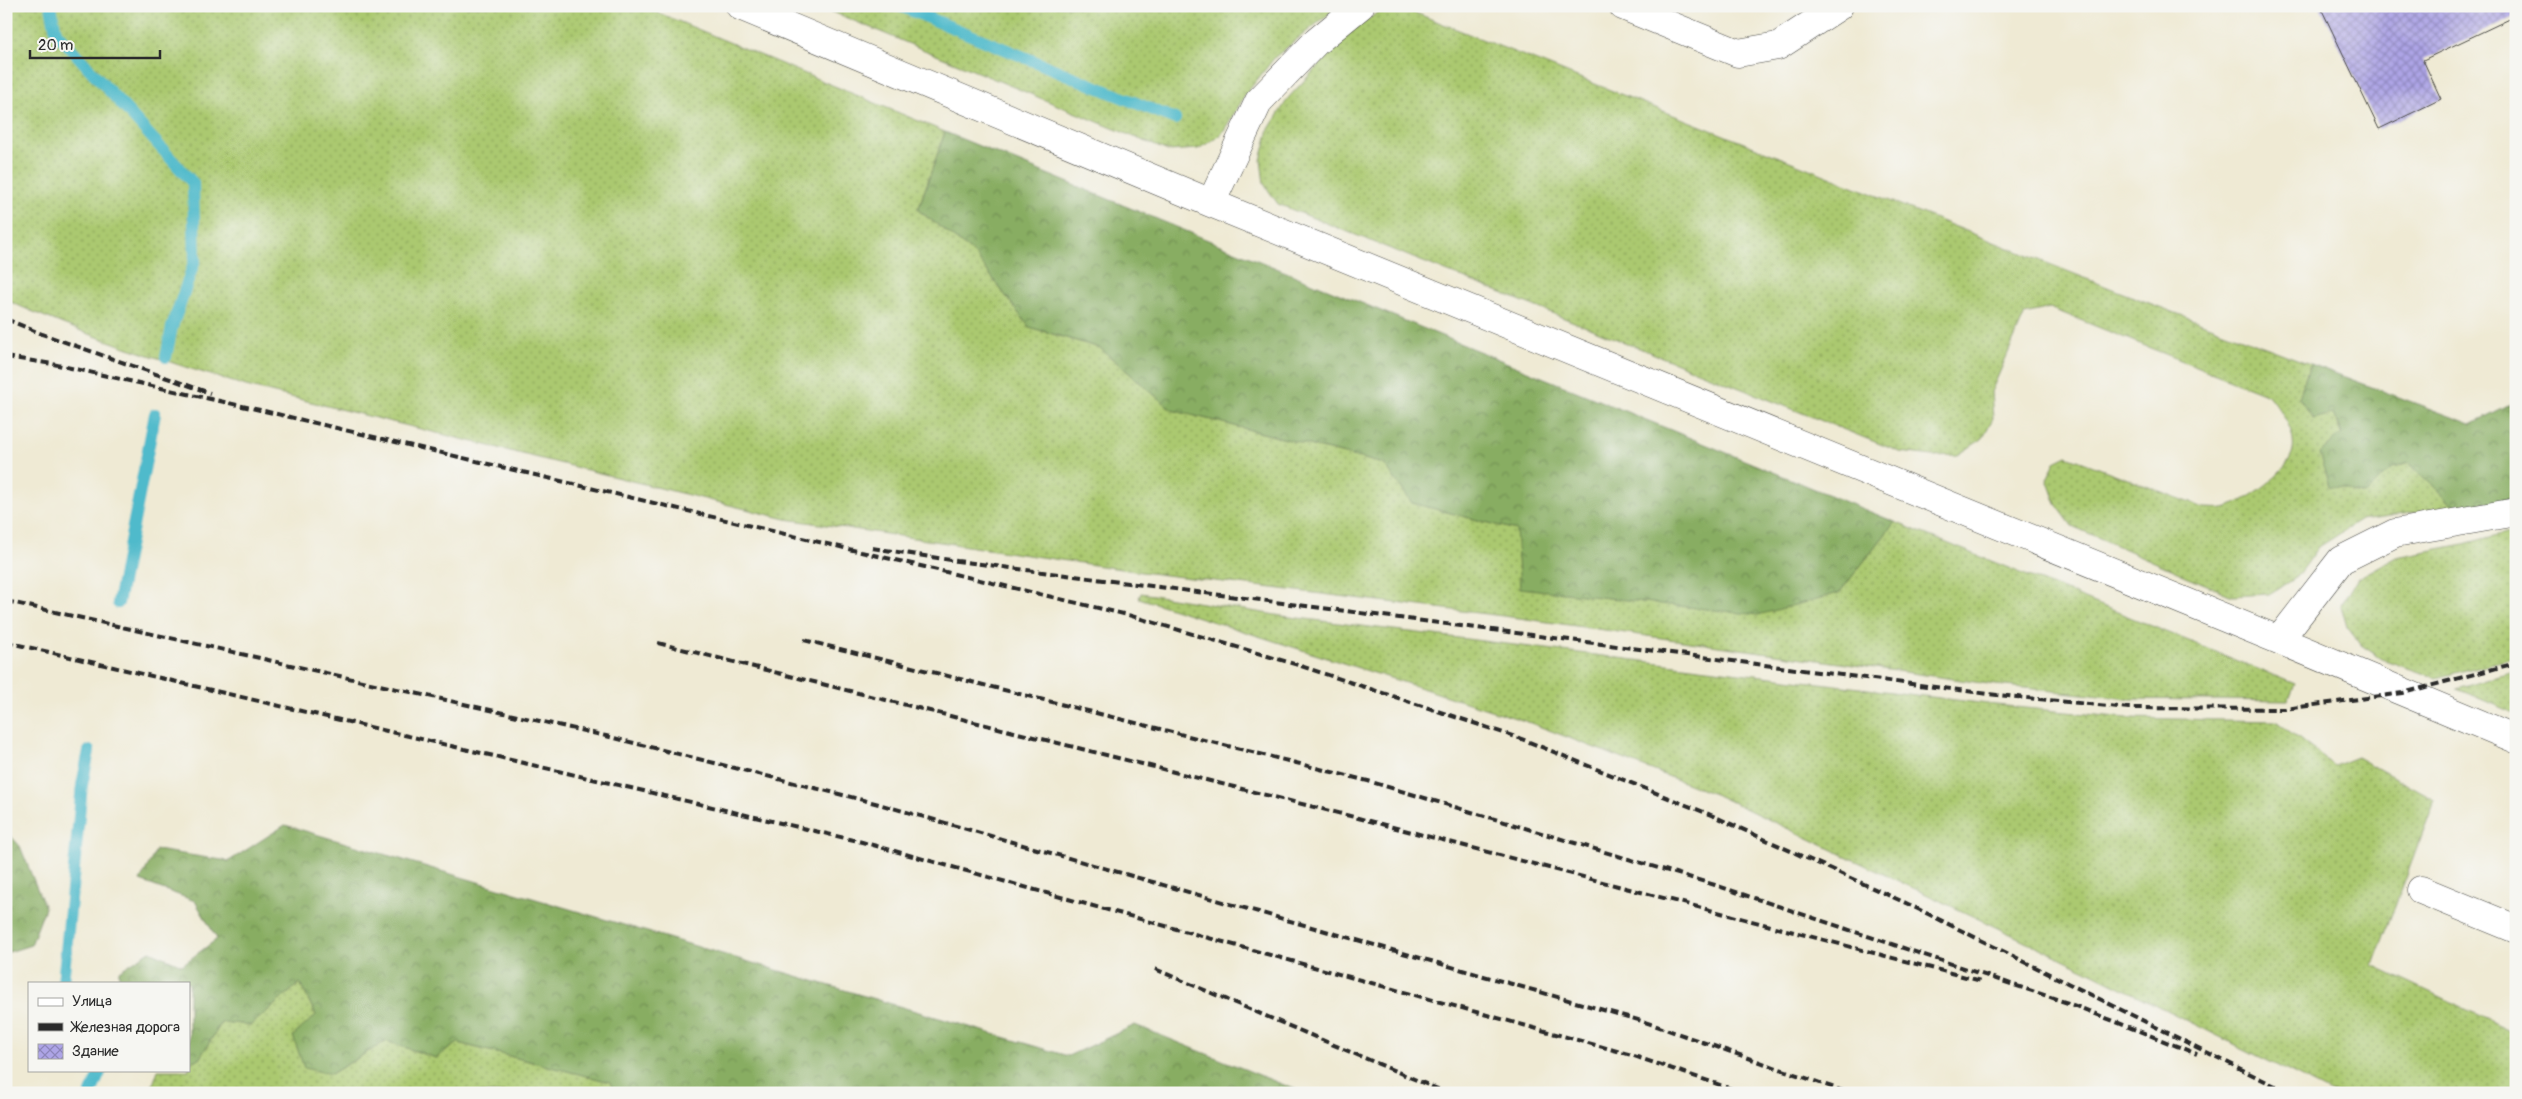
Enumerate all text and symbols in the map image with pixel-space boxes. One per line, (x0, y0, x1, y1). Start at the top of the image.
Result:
scale bar (30, 28, 160, 60)
text: 20 m (38, 36, 73, 55)
legend (28, 982, 190, 1072)
text: Улица (72, 992, 112, 1011)
text: Железная дорога (70, 1018, 180, 1037)
text: Здание (72, 1042, 119, 1061)

